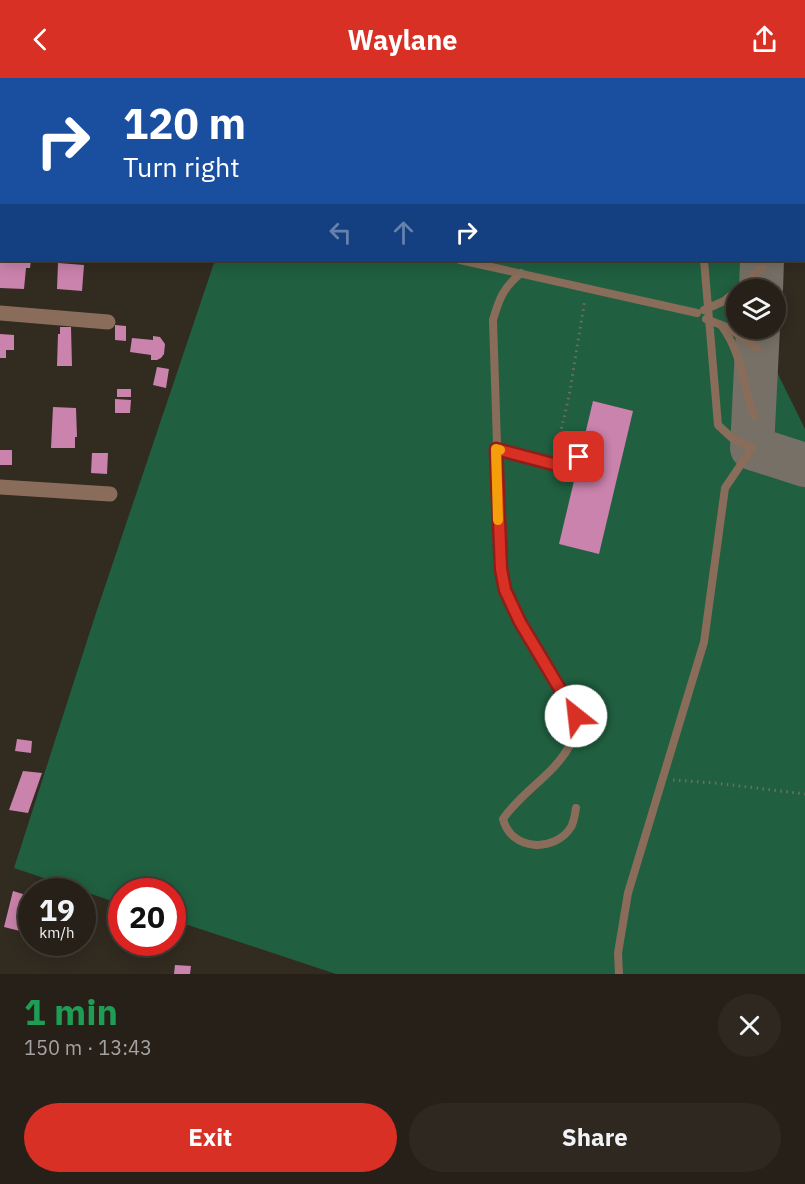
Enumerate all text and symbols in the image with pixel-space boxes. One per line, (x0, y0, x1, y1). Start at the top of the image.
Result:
text: Waylane (348, 22, 457, 57)
icon: back (24, 23, 57, 56)
icon: share (748, 23, 781, 56)
text: 120 m (123, 96, 246, 151)
icon: right (24, 102, 102, 180)
text: Turn right (123, 149, 240, 184)
icon: left (324, 216, 357, 249)
icon: ahead (387, 216, 420, 249)
icon: right (450, 216, 483, 249)
map controls (726, 279, 786, 339)
button: layers (726, 279, 786, 339)
pin (553, 431, 604, 482)
icon: arrive (562, 440, 595, 473)
position arrow (544, 684, 608, 748)
speed limit sign: 20 (108, 878, 186, 956)
text: 19 (39, 890, 75, 929)
text: km/h (39, 923, 75, 942)
text: 1 min (24, 988, 118, 1035)
button: close (718, 994, 781, 1057)
text: 150 m · 13:43 (24, 1034, 152, 1061)
button: Exit (24, 1103, 397, 1172)
button: Share (409, 1103, 781, 1172)

